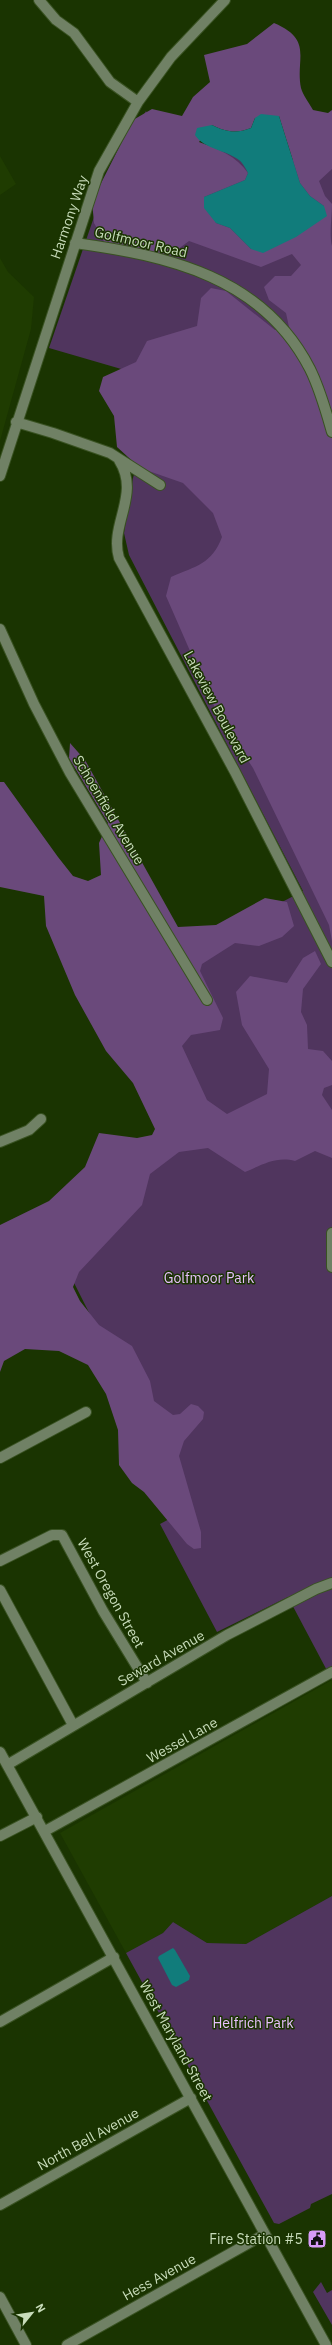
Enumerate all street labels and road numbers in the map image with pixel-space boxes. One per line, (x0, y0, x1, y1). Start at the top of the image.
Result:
street label: Harmony Way (46, 173, 92, 261)
street label: Golfmoor Road (93, 223, 189, 261)
street label: Lakeview Boulevard (180, 648, 254, 766)
street label: Schoenfield Avenue (69, 752, 149, 868)
street label: West Oregon Street (73, 1535, 149, 1651)
street label: Seward Avenue (114, 1626, 208, 1690)
street label: Wessel Lane (143, 1713, 221, 1767)
street label: West Maryland Street (135, 1978, 217, 2104)
street label: North Bell Avenue (34, 2103, 142, 2174)
street label: Hess Avenue (119, 2249, 199, 2305)

